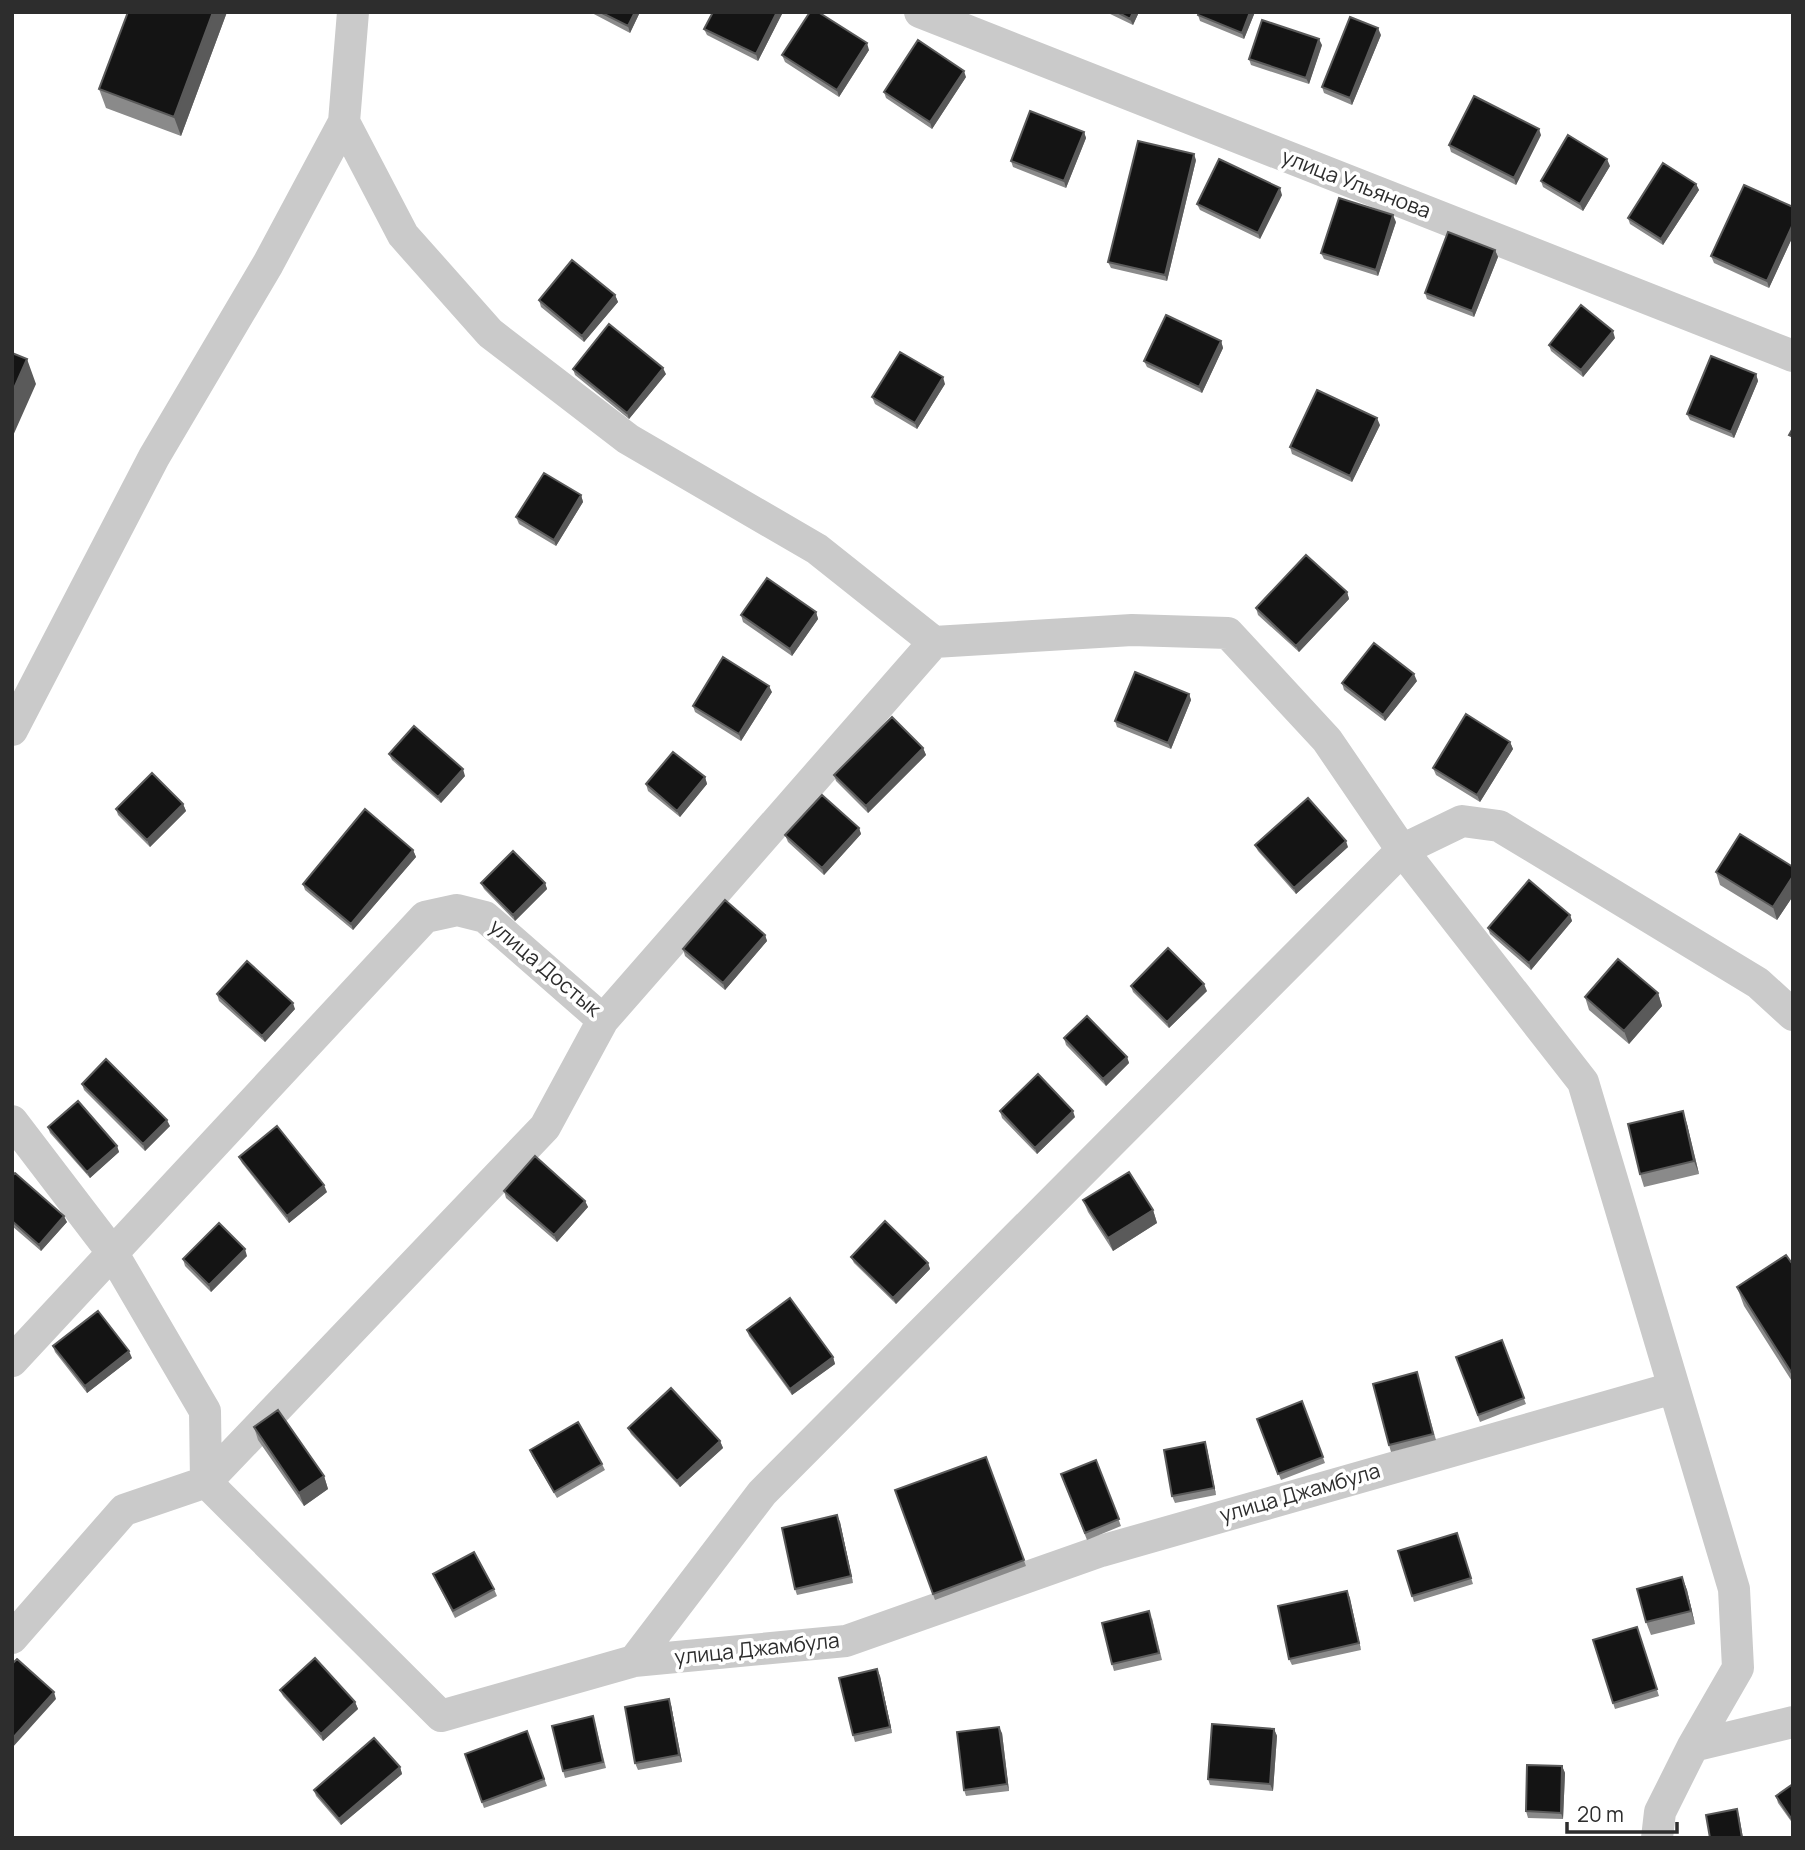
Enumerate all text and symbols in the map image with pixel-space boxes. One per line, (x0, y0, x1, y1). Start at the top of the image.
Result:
street label: улица Ульянова (1278, 142, 1435, 224)
street label: улица Достык (484, 912, 608, 1023)
street label: улица Джамбула (1216, 1456, 1383, 1528)
street label: улица Джамбула (673, 1625, 841, 1671)
scale bar (1567, 1790, 1677, 1834)
text: 20 m (1577, 1800, 1624, 1828)

